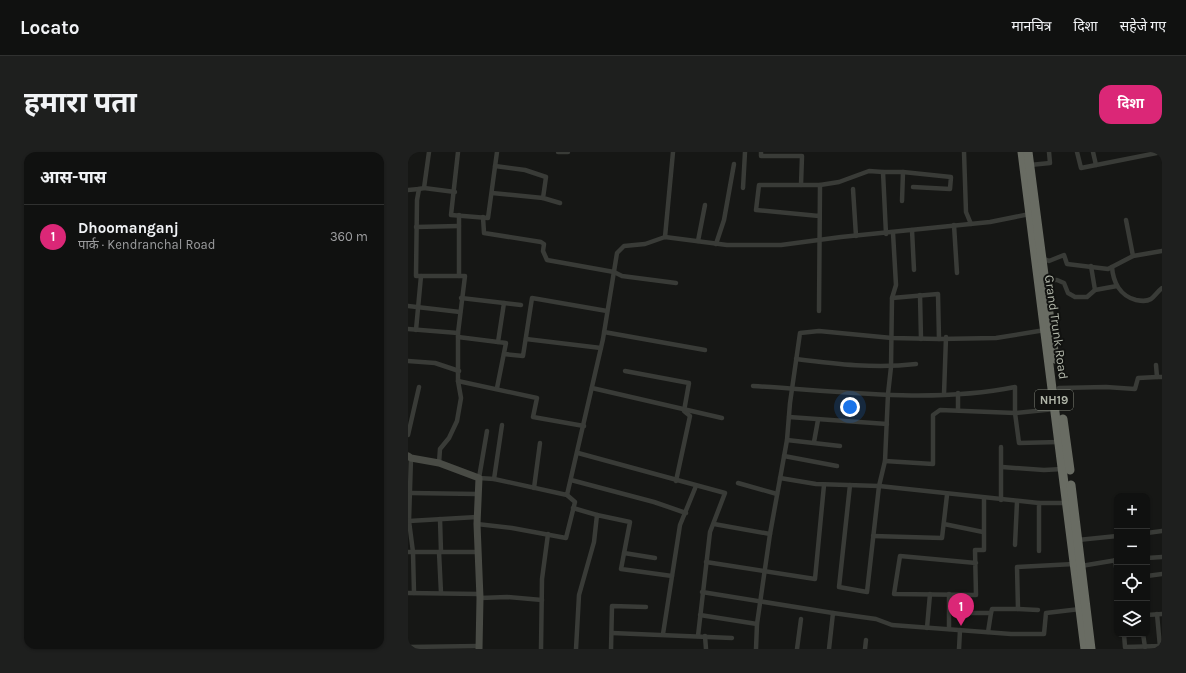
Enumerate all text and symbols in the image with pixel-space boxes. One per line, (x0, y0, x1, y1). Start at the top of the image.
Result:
text: Locato (20, 17, 80, 39)
text: मानचित्र (1012, 18, 1052, 35)
text: दिशा (1074, 18, 1098, 35)
text: सहेजे गए (1120, 18, 1166, 35)
button: दिशा (1099, 85, 1162, 124)
text: हमारा पता (24, 86, 137, 119)
text: आस-पास (40, 167, 106, 187)
text: Dhoomanganj (78, 219, 179, 237)
text: 1 (51, 229, 55, 244)
text: 360 m (330, 229, 368, 244)
text: पार्क · Kendranchal Road (78, 237, 215, 252)
street label: Grand Trunk Road (1042, 274, 1071, 380)
road number: NH19 (1035, 390, 1073, 410)
your location (840, 397, 860, 417)
map controls (1114, 493, 1150, 637)
button: + (1114, 493, 1150, 529)
button: − (1114, 529, 1150, 565)
button: locate (1114, 565, 1150, 601)
pin: 1 (948, 593, 974, 626)
button: layers (1114, 601, 1150, 637)

